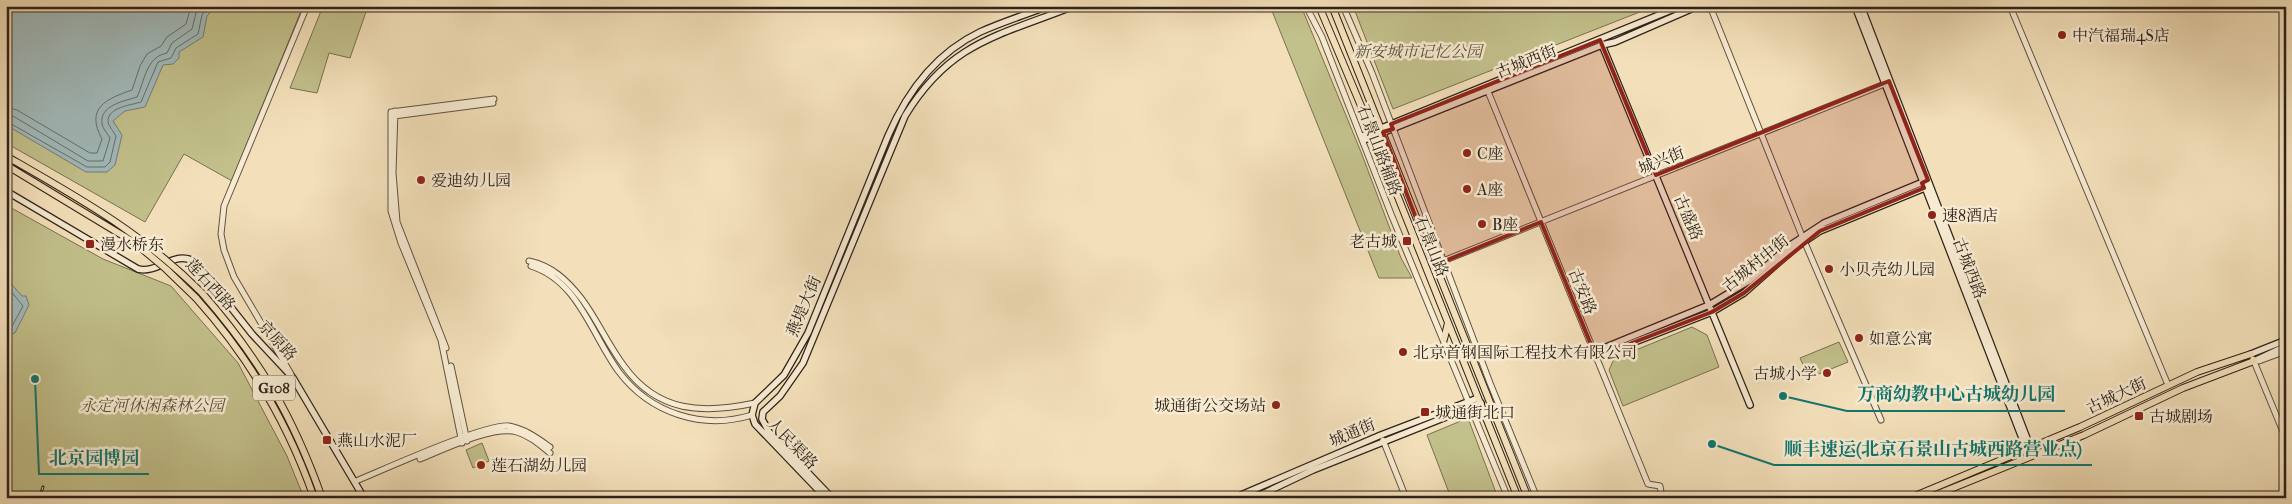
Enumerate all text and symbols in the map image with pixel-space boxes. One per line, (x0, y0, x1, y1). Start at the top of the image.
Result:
place label: 中汽福瑞4S店 (2072, 26, 2170, 45)
marker: 中汽福瑞4S店 (2056, 29, 2068, 41)
street label: 古城西街 (1493, 41, 1559, 82)
park label: 新安城市记忆公园 (1354, 42, 1485, 61)
street label: 石景山路辅路 (1353, 102, 1406, 198)
street label: 城兴街 (1635, 143, 1687, 178)
place label: C座 (1477, 144, 1504, 163)
marker: C座 (1461, 147, 1473, 159)
place label: 爱迪幼儿园 (431, 171, 511, 190)
marker: 爱迪幼儿园 (415, 174, 427, 186)
place label: A座 (1476, 180, 1503, 199)
marker: A座 (1461, 183, 1473, 195)
street label: 古盛路 (1670, 191, 1707, 243)
place label: 速8酒店 (1942, 206, 1998, 225)
marker: 速8酒店 (1926, 209, 1938, 221)
street label: 石景山路 (1411, 213, 1452, 279)
place label: B座 (1492, 215, 1518, 234)
marker: B座 (1476, 218, 1488, 230)
street label: 古城村中街 (1718, 231, 1792, 296)
place label: 老古城 (1349, 232, 1397, 251)
place label: 漫水桥东 (100, 235, 164, 254)
marker: 老古城 (1401, 235, 1413, 247)
street label: 古城西路 (1949, 235, 1990, 301)
marker: 漫水桥东 (84, 238, 96, 250)
street label: 莲石西路 (182, 254, 239, 314)
place label: 小贝壳幼儿园 (1839, 260, 1935, 279)
marker: 小贝壳幼儿园 (1823, 263, 1835, 275)
street label: 古安路 (1565, 265, 1600, 317)
street label: 燕堤大街 (782, 273, 825, 339)
street label: 京原路 (254, 316, 301, 364)
place label: 如意公寓 (1869, 329, 1933, 348)
marker: 如意公寓 (1853, 332, 1865, 344)
place label: 北京首钢国际工程技术有限公司 (1413, 343, 1637, 362)
marker: 北京首钢国际工程技术有限公司 (1397, 346, 1409, 358)
place label: 古城小学 (1753, 364, 1817, 383)
marker: 古城小学 (1821, 367, 1833, 379)
street label: 古城大街 (2083, 373, 2149, 418)
road number: G108 (253, 376, 295, 400)
callout: 万商幼教中心古城幼儿园 (1847, 378, 2065, 411)
text: 万商幼教中心古城幼儿园 (1857, 384, 2055, 405)
park label: 永定河休闲森林公园 (80, 396, 227, 415)
place label: 城通街公交场站 (1154, 396, 1266, 415)
marker: 城通街公交场站 (1270, 399, 1282, 411)
place label: 城通街北口 (1435, 403, 1515, 422)
marker: 城通街北口 (1419, 406, 1431, 418)
place label: 古城剧场 (2149, 407, 2213, 426)
marker: 古城剧场 (2133, 410, 2145, 422)
street label: 人民渠路 (764, 414, 822, 473)
street label: 城通街 (1326, 414, 1378, 451)
place label: 燕山水泥厂 (337, 431, 417, 450)
callout: 顺丰速运(北京石景山古城西路营业点) (1774, 432, 2092, 465)
marker: 燕山水泥厂 (321, 434, 333, 446)
text: 顺丰速运(北京石景山古城西路营业点) (1784, 439, 2082, 460)
callout: 北京园博园 (39, 441, 149, 474)
text: 北京园博园 (49, 448, 139, 469)
place label: 莲石湖幼儿园 (491, 456, 587, 475)
marker: 莲石湖幼儿园 (475, 459, 487, 471)

